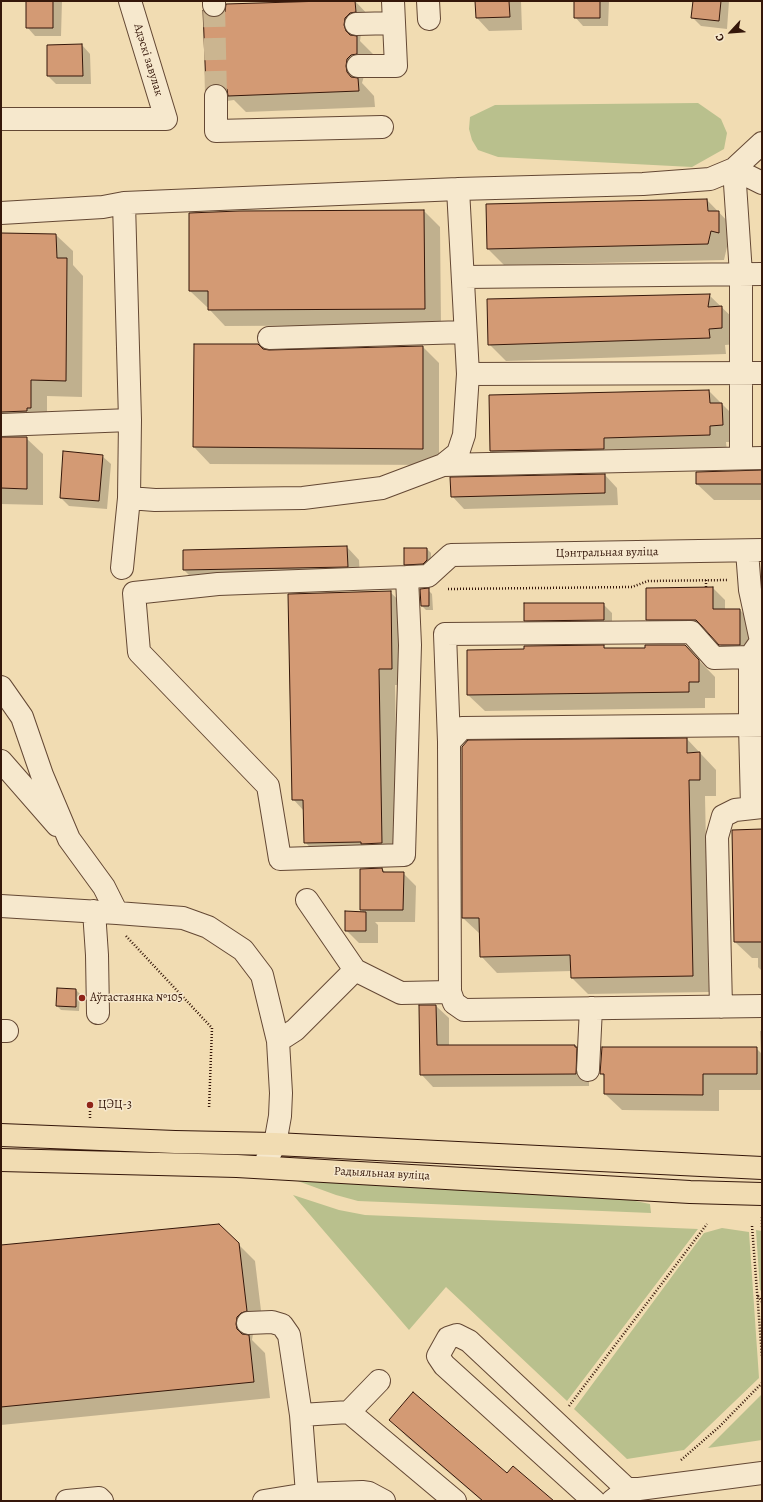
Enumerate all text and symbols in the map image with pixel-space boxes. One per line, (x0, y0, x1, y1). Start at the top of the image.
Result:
north arrow (711, 12, 751, 52)
street label: Адэскі завулак (130, 22, 166, 98)
text: С (712, 31, 728, 44)
street label: Цэнтральная вуліца (555, 545, 659, 561)
place label: Аўтастаянка №105 (90, 991, 183, 1005)
marker: Аўтастаянка №105 (77, 993, 87, 1003)
place label: ЦЭЦ-3 (98, 1098, 132, 1112)
marker: ЦЭЦ-3 (85, 1100, 95, 1110)
street label: Радыяльная вуліца (334, 1164, 430, 1184)

